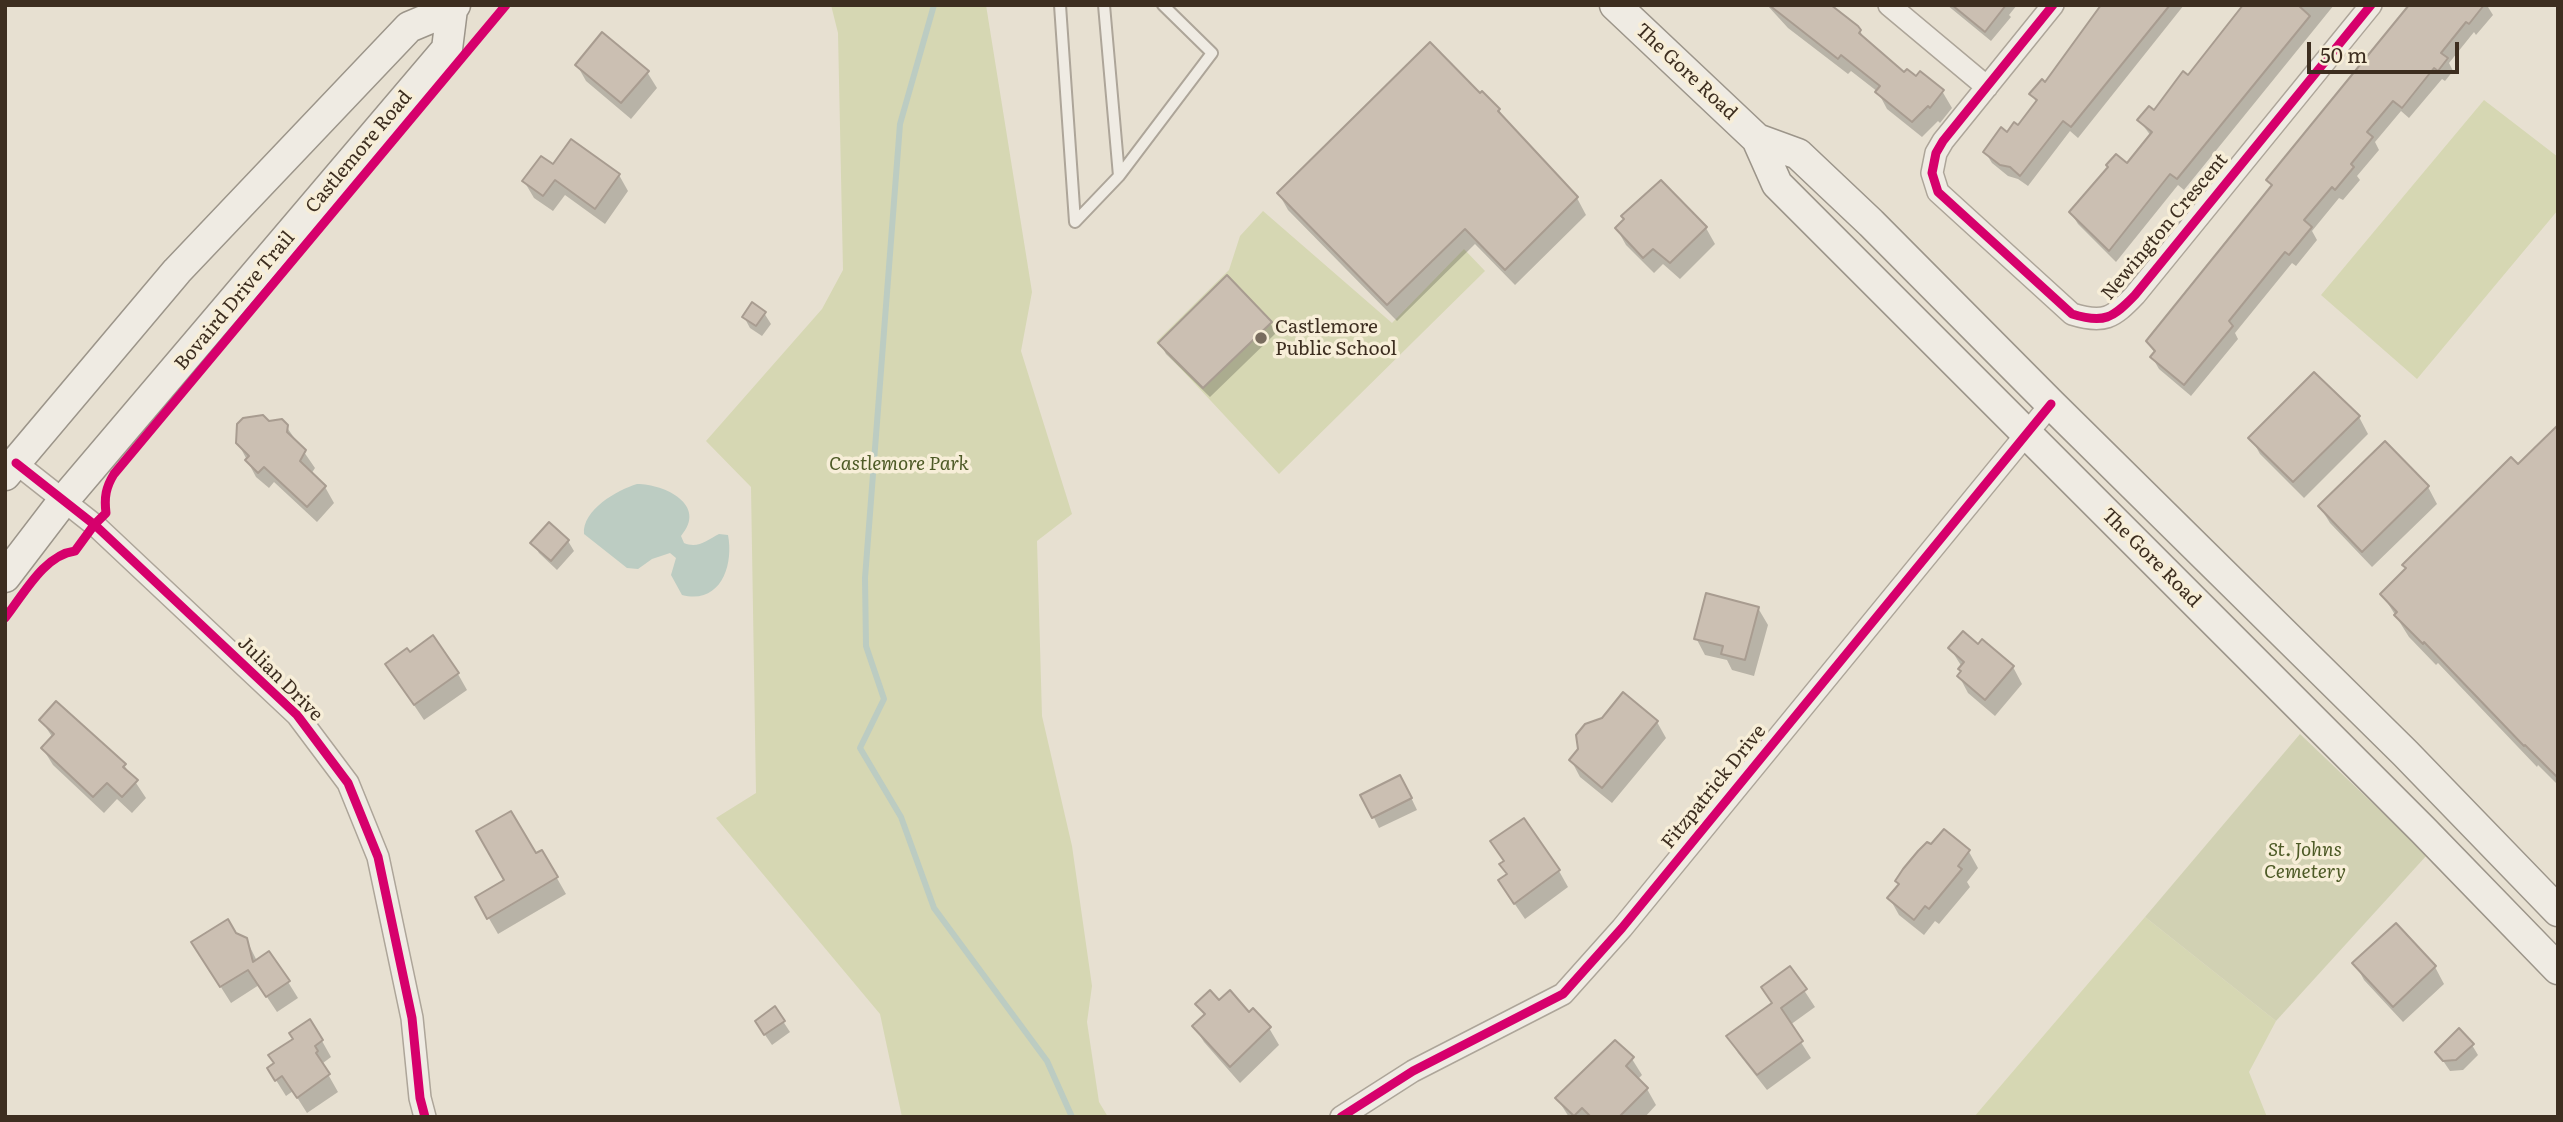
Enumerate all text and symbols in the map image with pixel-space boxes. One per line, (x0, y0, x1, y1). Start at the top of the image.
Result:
street label: The Gore Road (1630, 19, 1742, 125)
scale bar (2311, 28, 2463, 72)
text: 50 m (2320, 38, 2367, 69)
street label: Castlemore Road (301, 86, 417, 218)
street label: Newington Crescent (2097, 149, 2233, 305)
street label: Bovaird Drive Trail (170, 227, 300, 375)
place label: Castlemore Public School (1275, 316, 1397, 360)
marker: Castlemore Public School (1253, 330, 1269, 346)
park label: Castlemore Park (829, 453, 969, 475)
street label: The Gore Road (2097, 504, 2205, 612)
street label: Julian Drive (233, 632, 327, 726)
street label: Fitzpatrick Drive (1657, 720, 1771, 854)
park label: St. Johns Cemetery (2264, 839, 2346, 883)

